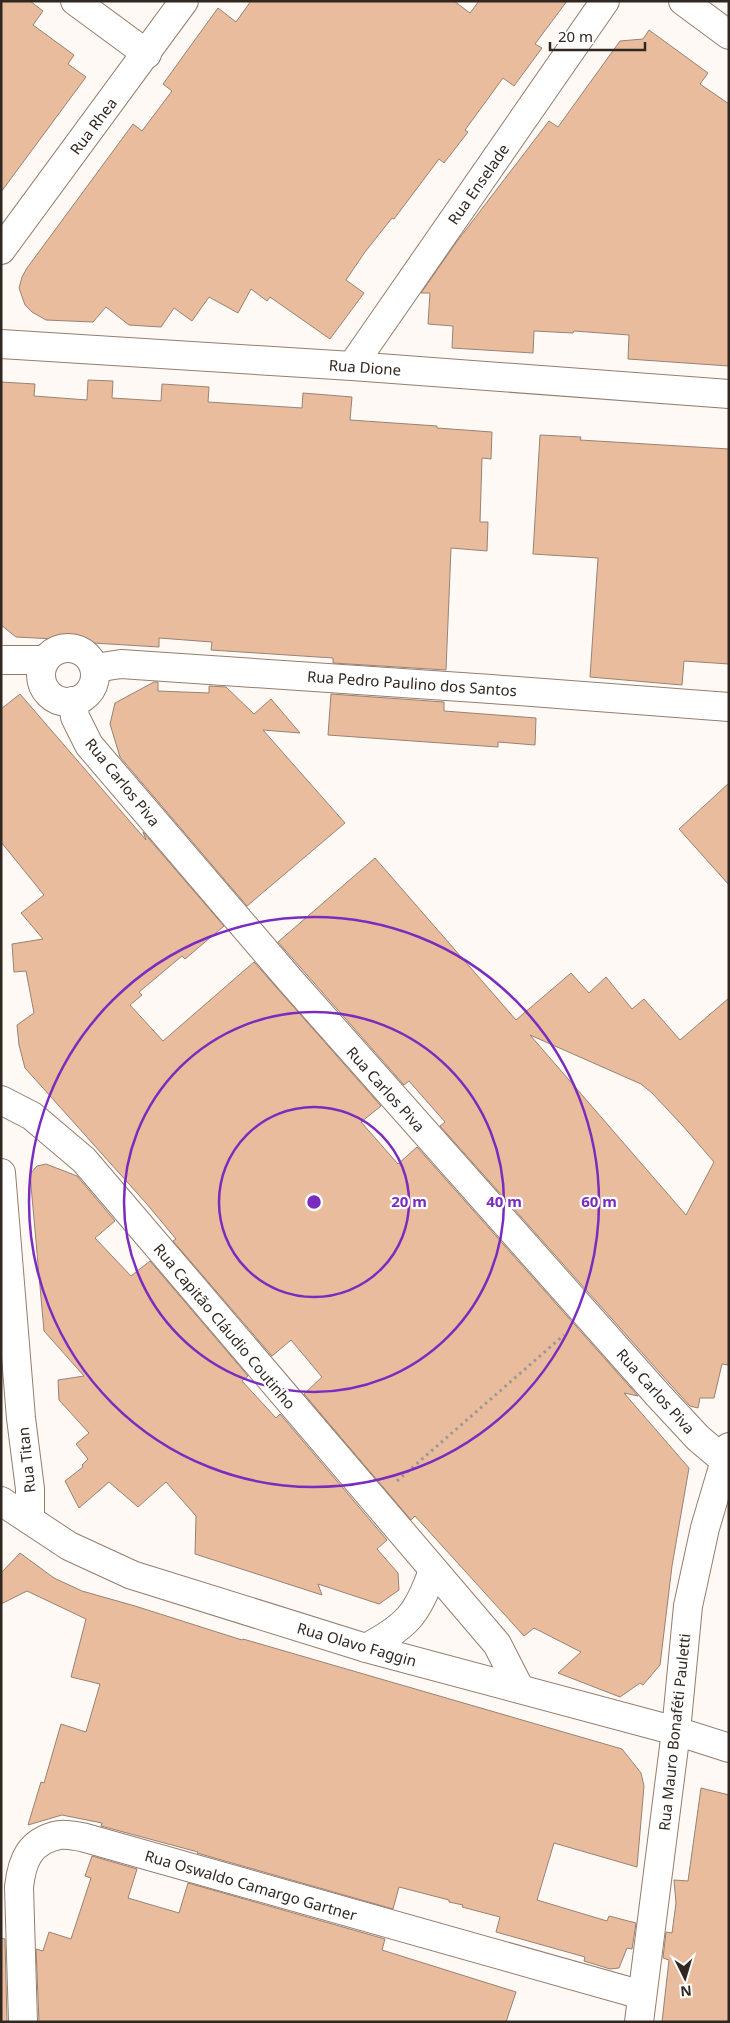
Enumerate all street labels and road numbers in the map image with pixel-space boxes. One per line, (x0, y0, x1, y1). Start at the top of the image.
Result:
street label: Rua Rhea (65, 93, 121, 159)
street label: Rua Enselade (443, 140, 513, 228)
street label: Rua Dione (328, 354, 402, 380)
street label: Rua Pedro Paulino dos Santos (306, 666, 518, 700)
street label: Rua Carlos Piva (81, 734, 165, 830)
street label: Rua Carlos Piva (342, 1042, 430, 1136)
street label: Rua Capitão Cláudio Coutinho (150, 1239, 300, 1413)
street label: Rua Carlos Piva (612, 1344, 700, 1438)
street label: Rua Titan (13, 1426, 39, 1494)
street label: Rua Olavo Faggin (295, 1617, 419, 1671)
street label: Rua Mauro Bonaféti Pauletti (654, 1632, 694, 1832)
street label: Rua Oswaldo Camargo Gartner (143, 1845, 359, 1925)

